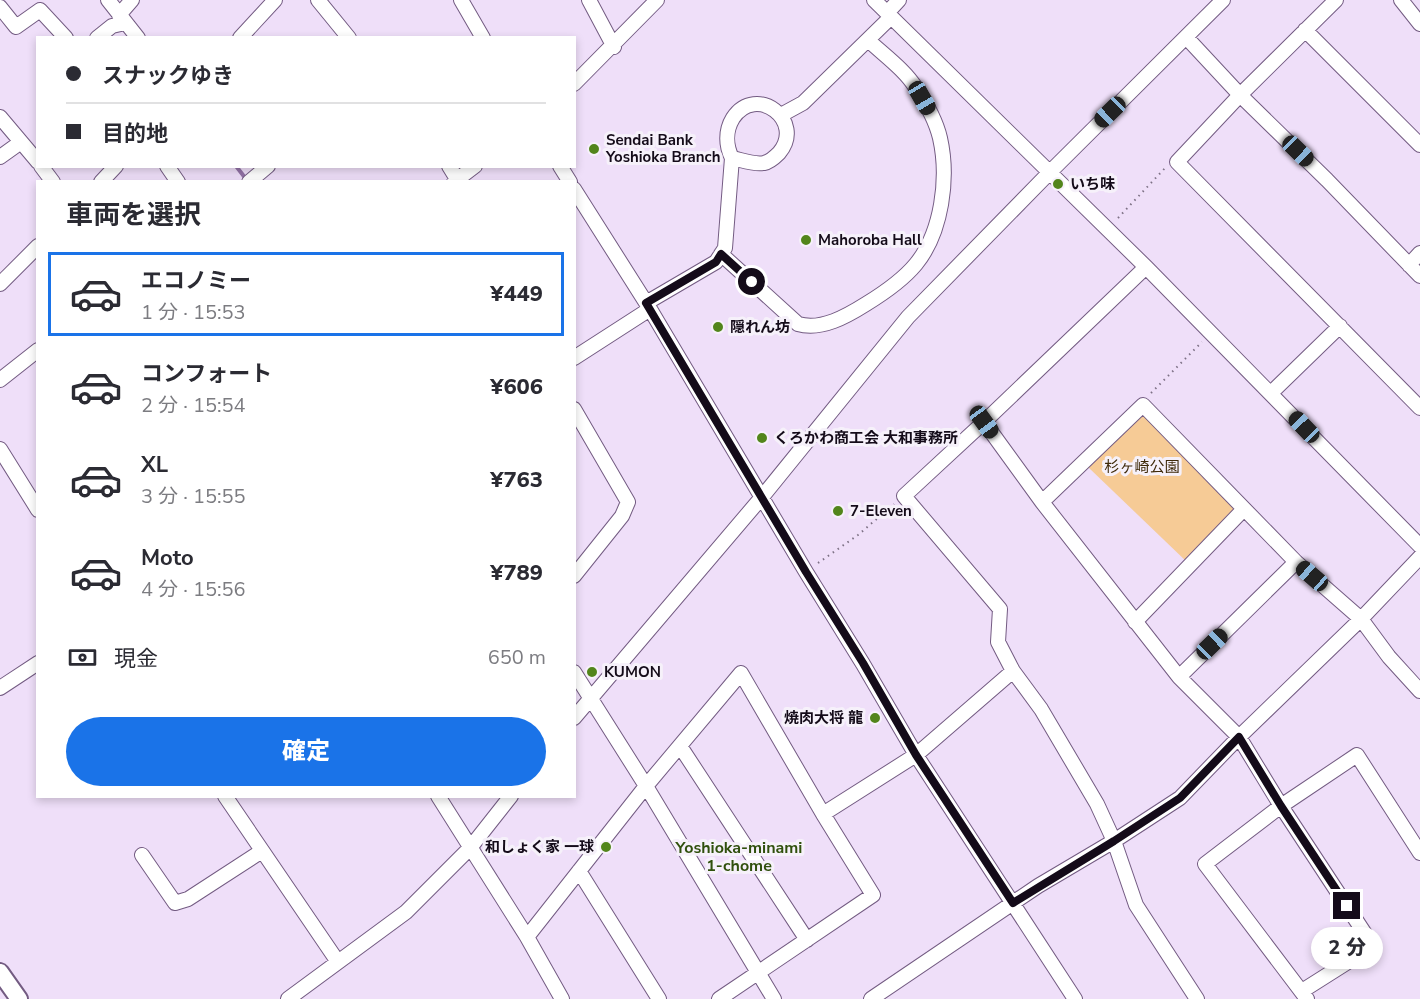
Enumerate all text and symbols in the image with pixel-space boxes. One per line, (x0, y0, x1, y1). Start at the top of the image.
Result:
text: スナックゆき (102, 61, 234, 91)
car (905, 78, 939, 118)
car (1091, 93, 1129, 131)
text: 目的地 (102, 119, 168, 149)
place label: Sendai Bank Yoshioka Branch (605, 130, 720, 167)
car (1279, 132, 1317, 170)
marker: Sendai Bank Yoshioka Branch (587, 142, 601, 156)
place label: いち味 (1070, 174, 1115, 194)
marker: いち味 (1051, 177, 1065, 191)
text: 車両を選択 (66, 197, 201, 234)
place label: Mahoroba Hall (818, 230, 922, 250)
marker: Mahoroba Hall (799, 233, 813, 247)
text: エコノミー (141, 266, 251, 296)
icon: car (69, 267, 123, 321)
route start (738, 268, 765, 295)
text: ¥449 (490, 279, 543, 309)
text: 1 分 · 15:53 (141, 299, 246, 326)
place label: 隠れん坊 (730, 317, 790, 337)
marker: 隠れん坊 (711, 320, 725, 334)
text: コンフォート (141, 359, 272, 389)
icon: car (69, 360, 123, 414)
text: ¥606 (490, 372, 543, 402)
text: 2 分 · 15:54 (141, 392, 246, 419)
car (966, 402, 1002, 442)
car (1285, 408, 1323, 446)
place label: くろかわ商工会 大和事務所 (774, 428, 958, 448)
marker: くろかわ商工会 大和事務所 (755, 431, 769, 445)
text: XL (141, 450, 168, 480)
icon: car (69, 453, 123, 507)
park label: 杉ヶ崎公園 (1104, 457, 1180, 477)
text: ¥763 (490, 465, 543, 495)
text: 3 分 · 15:55 (141, 483, 246, 510)
place label: 7-Eleven (850, 501, 912, 521)
marker: 7-Eleven (831, 504, 845, 518)
text: Moto (141, 543, 194, 573)
icon: car (69, 546, 123, 600)
car (1293, 557, 1331, 595)
text: ¥789 (490, 558, 543, 588)
text: 4 分 · 15:56 (141, 576, 246, 603)
car (1193, 625, 1231, 663)
icon: cash (66, 641, 99, 674)
text: 現金 (114, 644, 158, 674)
text: 650 m (488, 644, 546, 671)
place label: KUMON (604, 662, 661, 682)
marker: KUMON (585, 665, 599, 679)
place label: 焼肉大将 龍 (784, 708, 863, 728)
marker: 焼肉大将 龍 (868, 711, 882, 725)
button: 確定 (66, 717, 546, 786)
place label: 和しょく家 一球 (485, 837, 594, 857)
district label: Yoshioka-minami 1-chome (675, 837, 802, 877)
marker: 和しょく家 一球 (599, 840, 613, 854)
route end (1333, 892, 1360, 919)
callout: 2 分 (1311, 927, 1383, 969)
text: 2 分 (1328, 934, 1366, 961)

